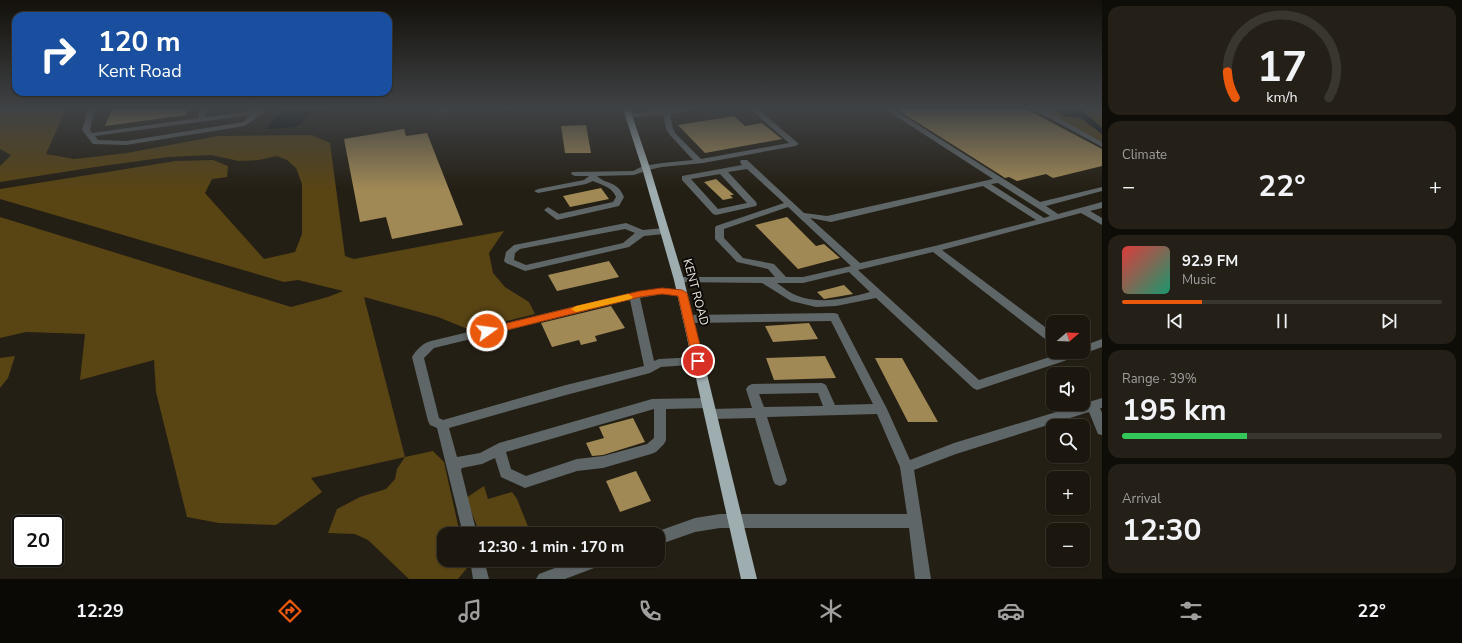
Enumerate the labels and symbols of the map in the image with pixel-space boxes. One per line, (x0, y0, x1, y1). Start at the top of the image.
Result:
street label: KENT ROAD (679, 257, 713, 327)
position arrow (466, 310, 508, 352)
north arrow (1046, 315, 1090, 359)
pin (681, 344, 715, 378)
speed limit sign: 20 (12, 515, 64, 567)

